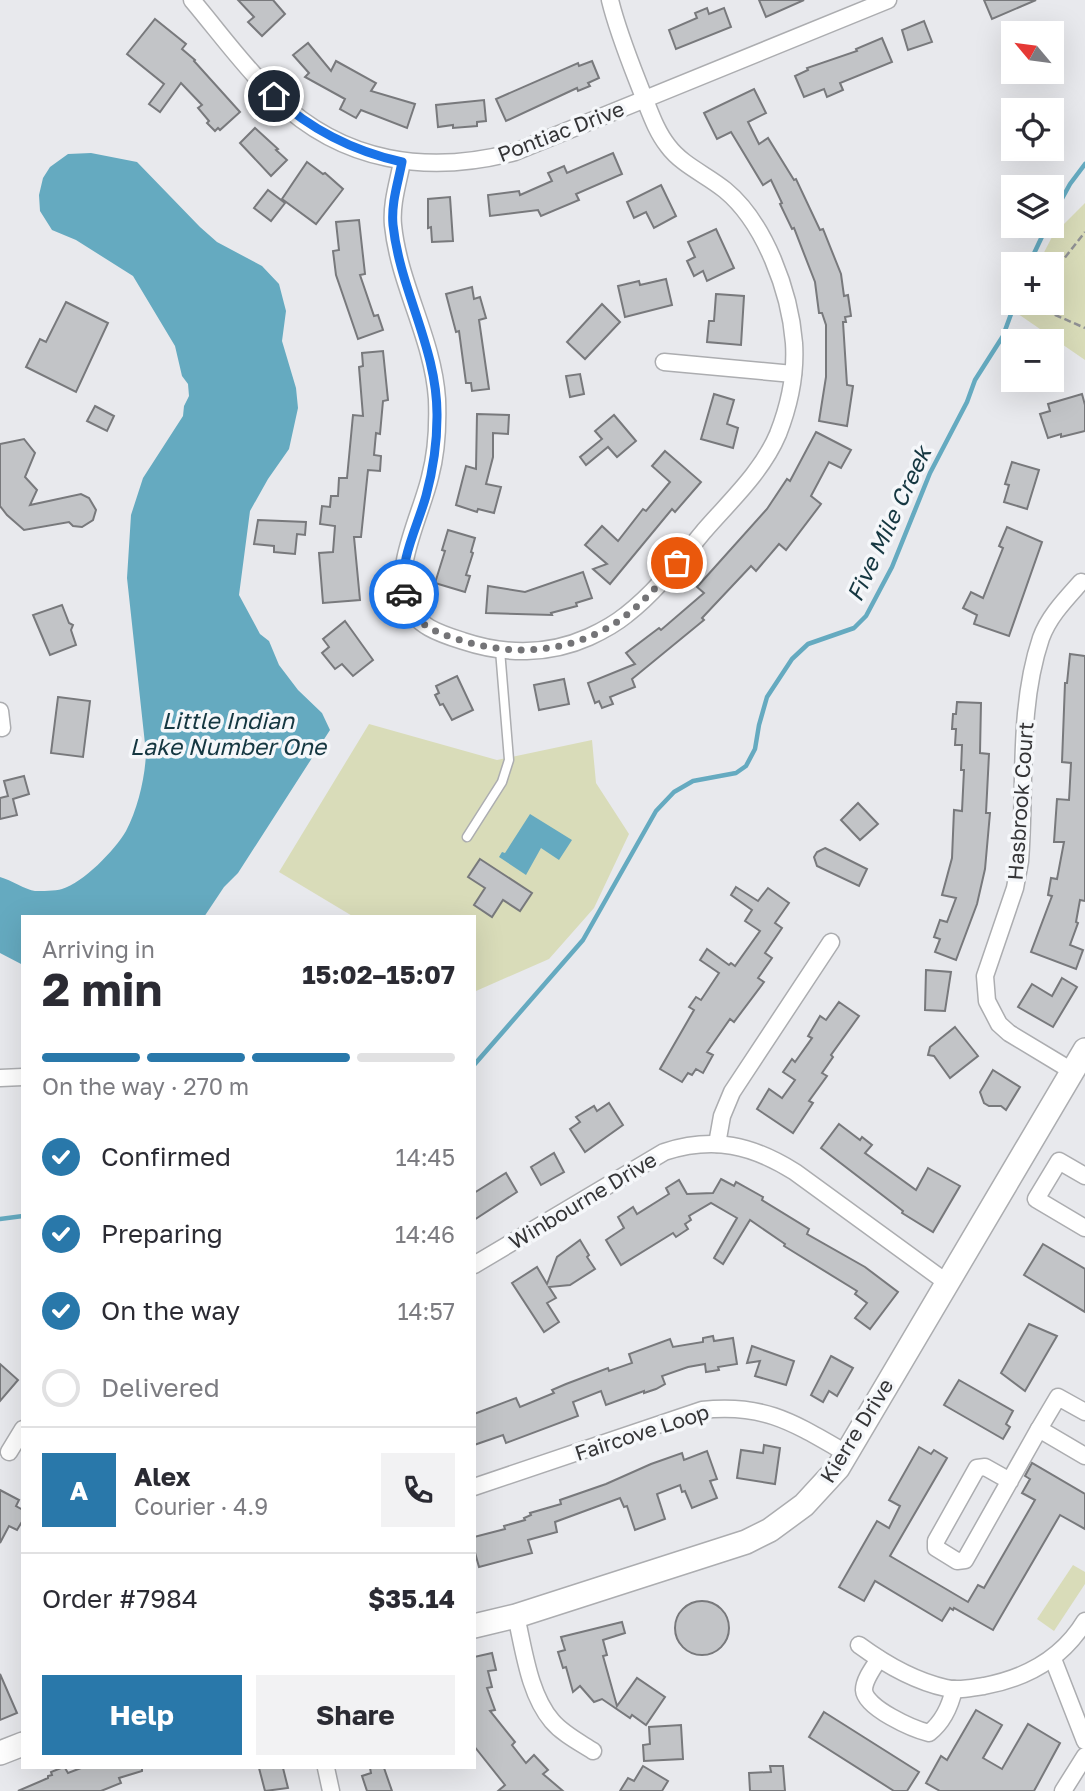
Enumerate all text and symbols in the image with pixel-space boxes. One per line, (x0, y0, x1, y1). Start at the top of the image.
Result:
north arrow (1001, 21, 1064, 84)
map controls (1001, 21, 1064, 392)
pin (244, 66, 304, 126)
icon: home (255, 77, 293, 115)
street label: Pontiac Drive (494, 95, 628, 167)
button: locate (1001, 98, 1064, 161)
button: layers (1001, 175, 1064, 238)
button: + (1001, 252, 1064, 315)
button: − (1001, 329, 1064, 392)
water label: Five Mile Creek (840, 440, 937, 605)
pin (647, 533, 707, 593)
icon: bag (658, 544, 696, 582)
courier (369, 559, 439, 629)
icon: car (385, 575, 423, 613)
water label: Little Indian Lake Number One (130, 706, 328, 760)
street label: Hasbrook Court (1001, 721, 1039, 881)
text: Arriving in (42, 935, 155, 963)
text: 15:02–15:07 (302, 959, 455, 990)
text: 2 min (42, 961, 162, 1016)
text: On the way · 270 m (42, 1072, 249, 1100)
icon: check (42, 1138, 80, 1176)
text: Confirmed (101, 1141, 231, 1172)
text: 14:45 (396, 1143, 455, 1171)
street label: Winbourne Drive (504, 1146, 661, 1254)
icon: check (42, 1215, 80, 1253)
text: Preparing (101, 1218, 223, 1249)
text: 14:46 (395, 1220, 455, 1248)
icon: check (42, 1292, 80, 1330)
text: On the way (101, 1295, 240, 1326)
text: 14:57 (397, 1297, 455, 1325)
text: Delivered (101, 1372, 220, 1403)
street label: Kierre Drive (814, 1374, 898, 1487)
street label: Faircove Loop (571, 1398, 712, 1466)
button: phone (381, 1453, 455, 1527)
text: Alex (134, 1461, 191, 1492)
text: A (70, 1475, 88, 1506)
text: Courier · 4.9 (134, 1492, 268, 1520)
text: Order #7984 (42, 1583, 198, 1614)
text: $35.14 (368, 1583, 455, 1614)
button: Help (42, 1675, 242, 1755)
button: Share (256, 1675, 455, 1755)

